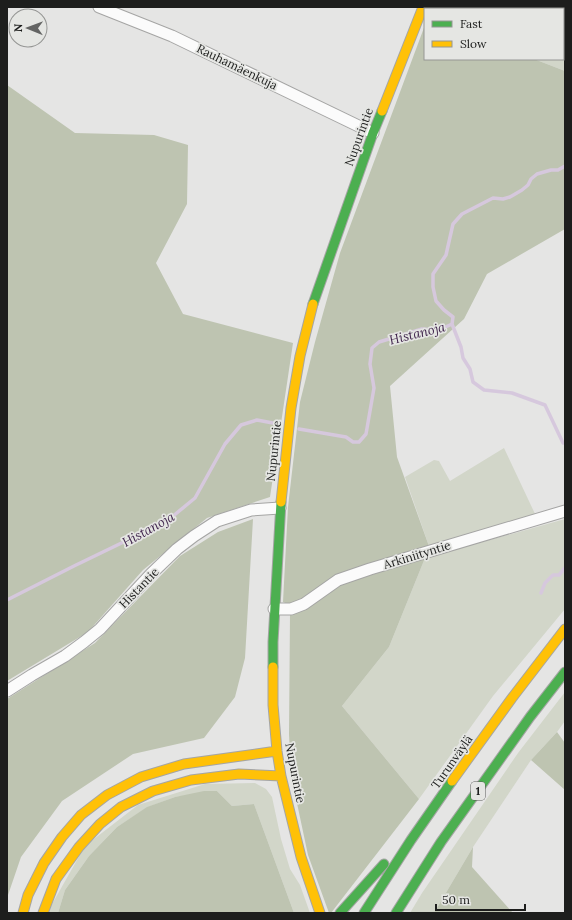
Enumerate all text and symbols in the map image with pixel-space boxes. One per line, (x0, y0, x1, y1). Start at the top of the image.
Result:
north arrow (8, 8, 48, 48)
legend (424, 8, 564, 60)
text: Fast (460, 16, 483, 31)
text: N (11, 23, 25, 32)
text: Slow (460, 36, 487, 51)
street label: Rauhamäenkuja (194, 41, 280, 93)
street label: Nupurintie (341, 105, 376, 168)
water label: Histanoja (387, 318, 448, 349)
street label: Nupurintie (263, 419, 284, 482)
water label: Histanoja (119, 508, 178, 551)
street label: Arkiniityntie (381, 537, 453, 572)
street label: Histantie (116, 564, 162, 611)
street label: Turunväylä (428, 732, 475, 791)
street label: Nupurintie (282, 742, 309, 805)
road number: 1 (471, 782, 485, 800)
scale bar (436, 886, 525, 912)
text: 50 m (442, 892, 470, 907)

